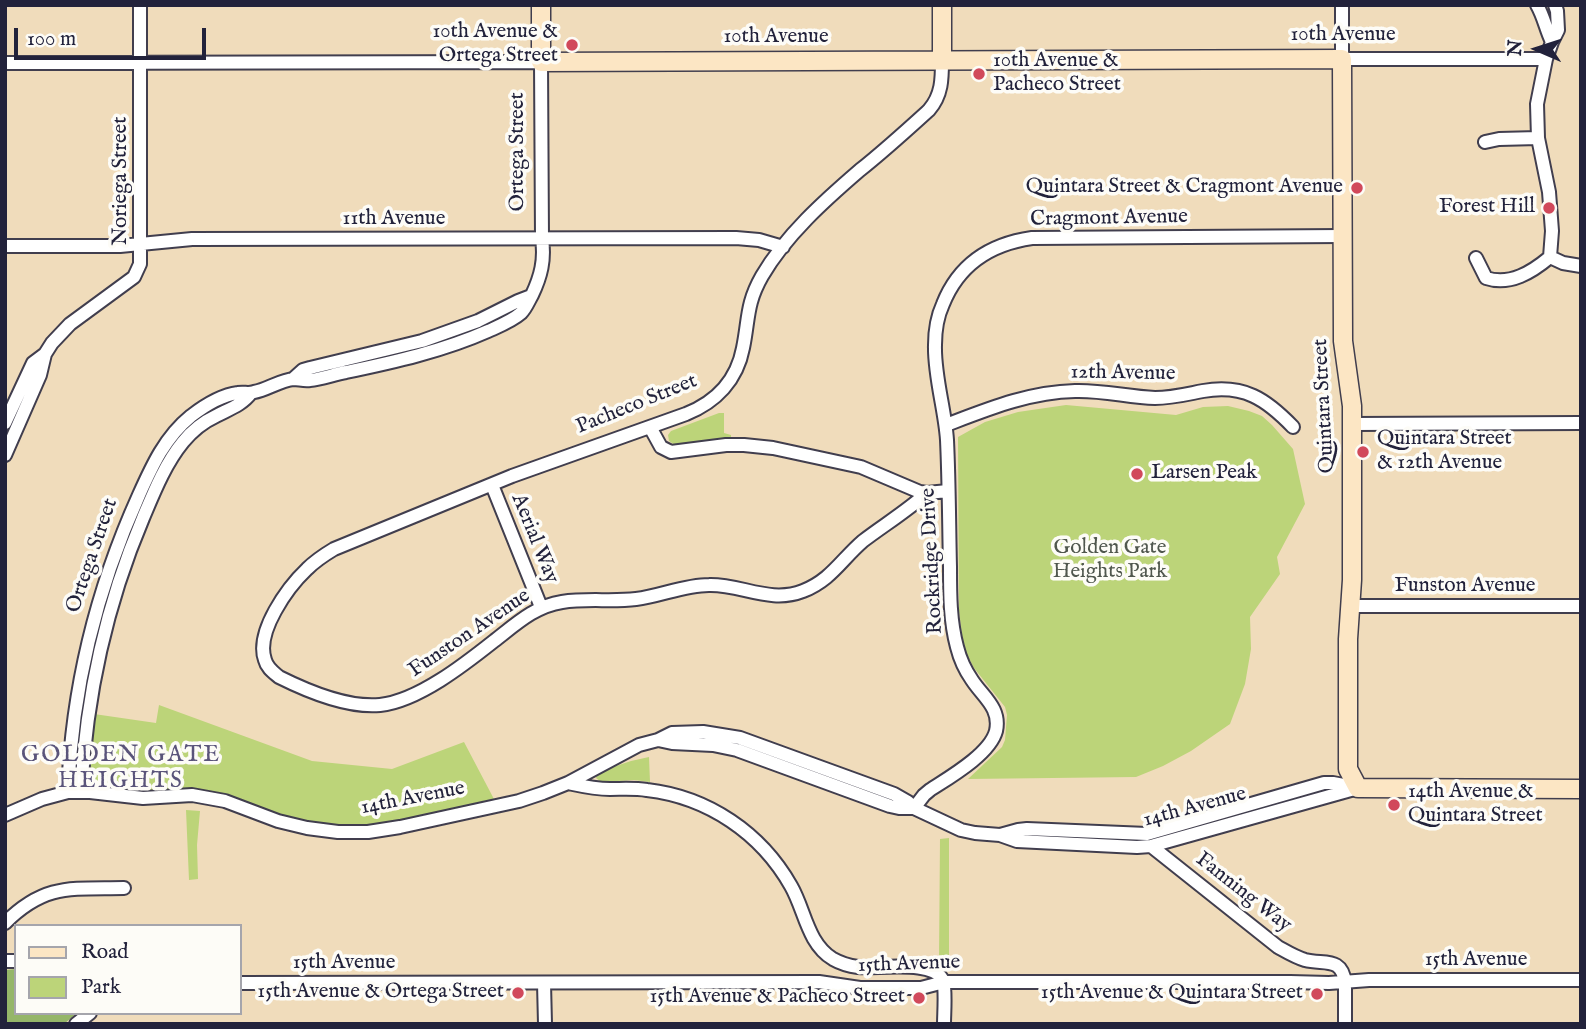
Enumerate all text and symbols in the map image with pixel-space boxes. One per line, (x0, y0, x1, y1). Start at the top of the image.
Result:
scale bar (18, 14, 210, 58)
north arrow (1502, 14, 1572, 84)
place label: 10th Avenue & Ortega Street (432, 20, 558, 70)
street label: 10th Avenue (1290, 23, 1396, 49)
street label: 10th Avenue (723, 25, 829, 51)
text: 100 m (27, 26, 76, 53)
marker: 10th Avenue & Ortega Street (564, 37, 580, 53)
text: N (1504, 39, 1528, 57)
place label: 10th Avenue & Pacheco Street (993, 49, 1121, 99)
marker: 10th Avenue & Pacheco Street (971, 66, 987, 82)
street label: Ortega Street (506, 92, 532, 212)
street label: Noriega Street (109, 117, 135, 245)
place label: Quintara Street & Cragmont Avenue (1026, 175, 1343, 201)
marker: Quintara Street & Cragmont Avenue (1349, 180, 1365, 196)
place label: Forest Hill (1439, 195, 1535, 221)
marker: Forest Hill (1541, 200, 1557, 216)
street label: Cragmont Avenue (1030, 205, 1188, 233)
street label: 11th Avenue (343, 207, 445, 233)
street label: Quintara Street (1309, 338, 1341, 474)
street label: 12th Avenue (1070, 360, 1176, 388)
street label: Pacheco Street (573, 369, 701, 441)
place label: Quintara Street & 12th Avenue (1377, 427, 1512, 477)
marker: Quintara Street & 12th Avenue (1355, 444, 1371, 460)
place label: Larsen Peak (1151, 461, 1257, 487)
marker: Larsen Peak (1129, 466, 1145, 482)
street label: Rockridge Drive (917, 487, 949, 635)
street label: Aerial Way (505, 490, 563, 588)
street label: Ortega Street (62, 496, 124, 616)
park label: Golden Gate Heights Park (1053, 536, 1167, 586)
street label: Funston Avenue (1394, 574, 1536, 600)
street label: Funston Avenue (405, 584, 535, 684)
district label: GOLDEN GATE HEIGHTS (22, 742, 220, 796)
street label: 14th Avenue (359, 777, 467, 821)
place label: 14th Avenue & Quintara Street (1408, 780, 1543, 830)
street label: 14th Avenue (1141, 782, 1249, 834)
marker: 14th Avenue & Quintara Street (1386, 797, 1402, 813)
street label: Fanning Way (1190, 848, 1296, 938)
legend (14, 924, 242, 1015)
text: Road (81, 939, 128, 966)
street label: 15th Avenue (1425, 948, 1527, 974)
street label: 15th Avenue (293, 951, 395, 977)
street label: 15th Avenue (857, 951, 961, 979)
text: Park (81, 974, 121, 1001)
place label: 15th Avenue & Ortega Street (257, 980, 504, 1006)
place label: 15th Avenue & Quintara Street (1041, 981, 1303, 1007)
marker: 15th Avenue & Ortega Street (510, 985, 526, 1001)
place label: 15th Avenue & Pacheco Street (650, 985, 905, 1011)
marker: 15th Avenue & Quintara Street (1309, 986, 1325, 1002)
marker: 15th Avenue & Pacheco Street (911, 990, 927, 1006)

